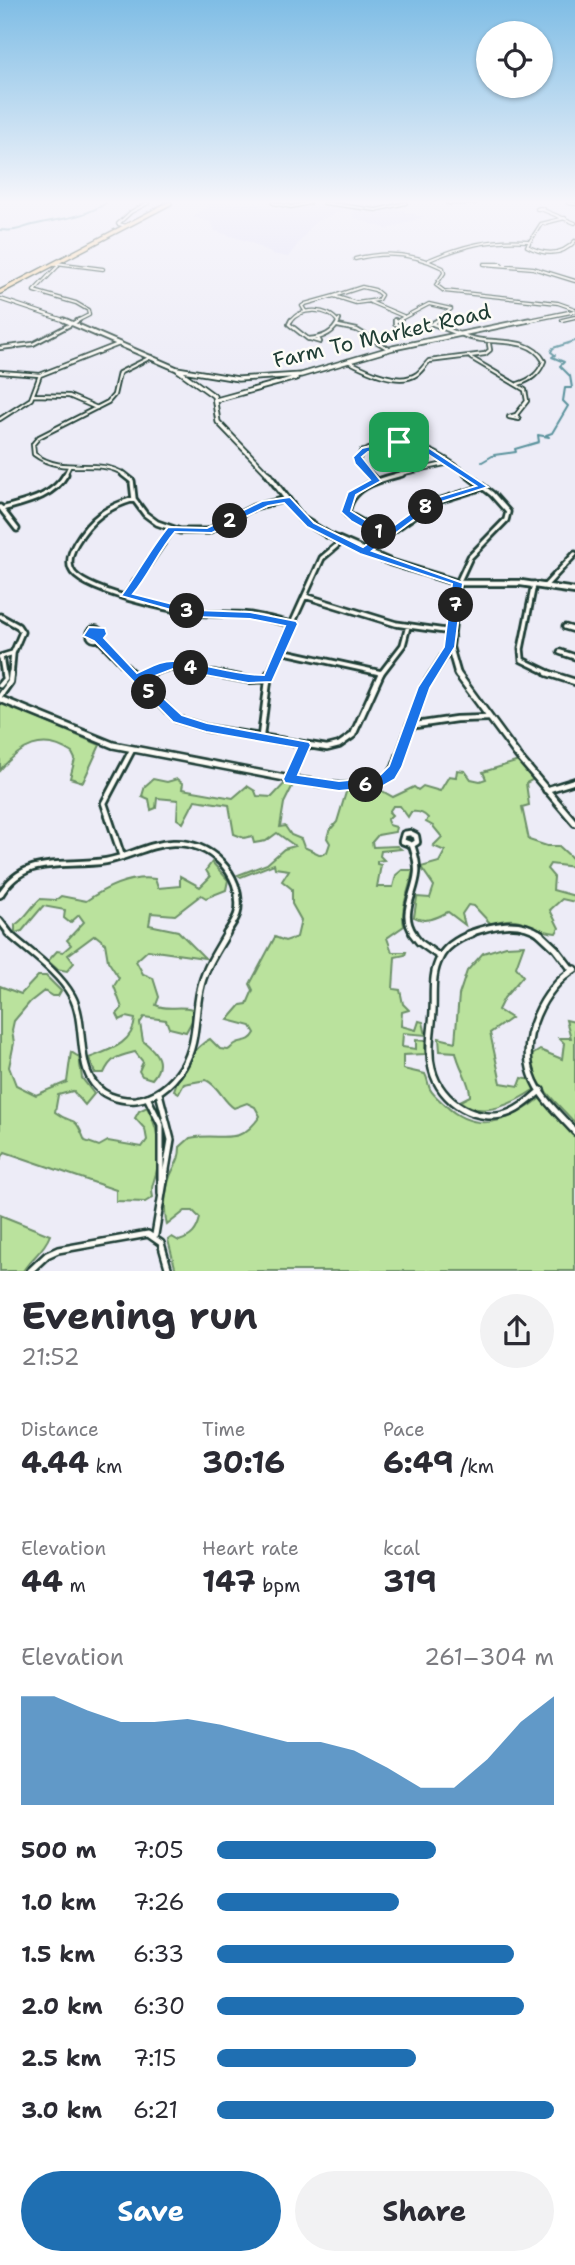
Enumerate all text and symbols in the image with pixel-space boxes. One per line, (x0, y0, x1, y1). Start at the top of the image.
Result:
map controls (476, 21, 553, 98)
button: locate (476, 21, 553, 98)
street label: Farm To Market Road (271, 297, 493, 375)
pin (369, 412, 429, 472)
icon: arrive (380, 423, 418, 461)
pin: 8 (408, 490, 444, 524)
text: 8 (419, 494, 432, 519)
pin: 2 (212, 504, 247, 538)
text: 2 (223, 508, 236, 533)
pin: 1 (362, 514, 396, 550)
text: 1 (374, 519, 383, 544)
pin: 7 (438, 588, 474, 622)
text: 7 (449, 592, 462, 617)
pin: 3 (170, 594, 204, 628)
text: 3 (180, 598, 193, 623)
pin: 4 (174, 650, 208, 686)
text: 4 (184, 655, 197, 680)
pin: 5 (132, 674, 166, 710)
text: 5 (143, 679, 154, 704)
pin: 6 (348, 768, 384, 802)
text: 6 (359, 772, 372, 797)
text: Evening run (21, 1290, 258, 1341)
button: share (480, 1294, 554, 1368)
text: 21:52 (21, 1342, 80, 1372)
text: Distance (21, 1417, 99, 1442)
text: Time (202, 1417, 246, 1442)
text: Pace (383, 1417, 425, 1442)
text: 4.44 (21, 1442, 89, 1483)
text: 30:16 (202, 1442, 285, 1483)
text: 6:49 (383, 1442, 454, 1483)
text: km (89, 1454, 122, 1479)
text: /km (454, 1454, 494, 1479)
text: Elevation (21, 1536, 106, 1561)
text: Heart rate (202, 1536, 299, 1561)
text: kcal (383, 1536, 420, 1561)
text: 44 (21, 1561, 63, 1602)
text: 147 (202, 1561, 256, 1602)
text: 319 (383, 1561, 437, 1602)
text: m (63, 1573, 86, 1598)
text: bpm (256, 1573, 301, 1598)
text: Elevation (21, 1642, 124, 1672)
text: 261–304 m (424, 1642, 554, 1672)
text: 500 m (21, 1835, 96, 1865)
text: 7:05 (133, 1835, 184, 1865)
text: 1.0 km (21, 1887, 96, 1917)
text: 7:26 (133, 1887, 185, 1917)
text: 1.5 km (21, 1939, 95, 1969)
text: 6:33 (133, 1939, 184, 1969)
text: 2.0 km (21, 1991, 103, 2021)
text: 6:30 (133, 1991, 185, 2021)
text: 2.5 km (21, 2043, 102, 2073)
text: 7:15 (133, 2043, 176, 2073)
text: 3.0 km (21, 2095, 102, 2125)
text: 6:21 (133, 2095, 178, 2125)
button: Save (21, 2171, 281, 2251)
button: Share (295, 2171, 554, 2251)

